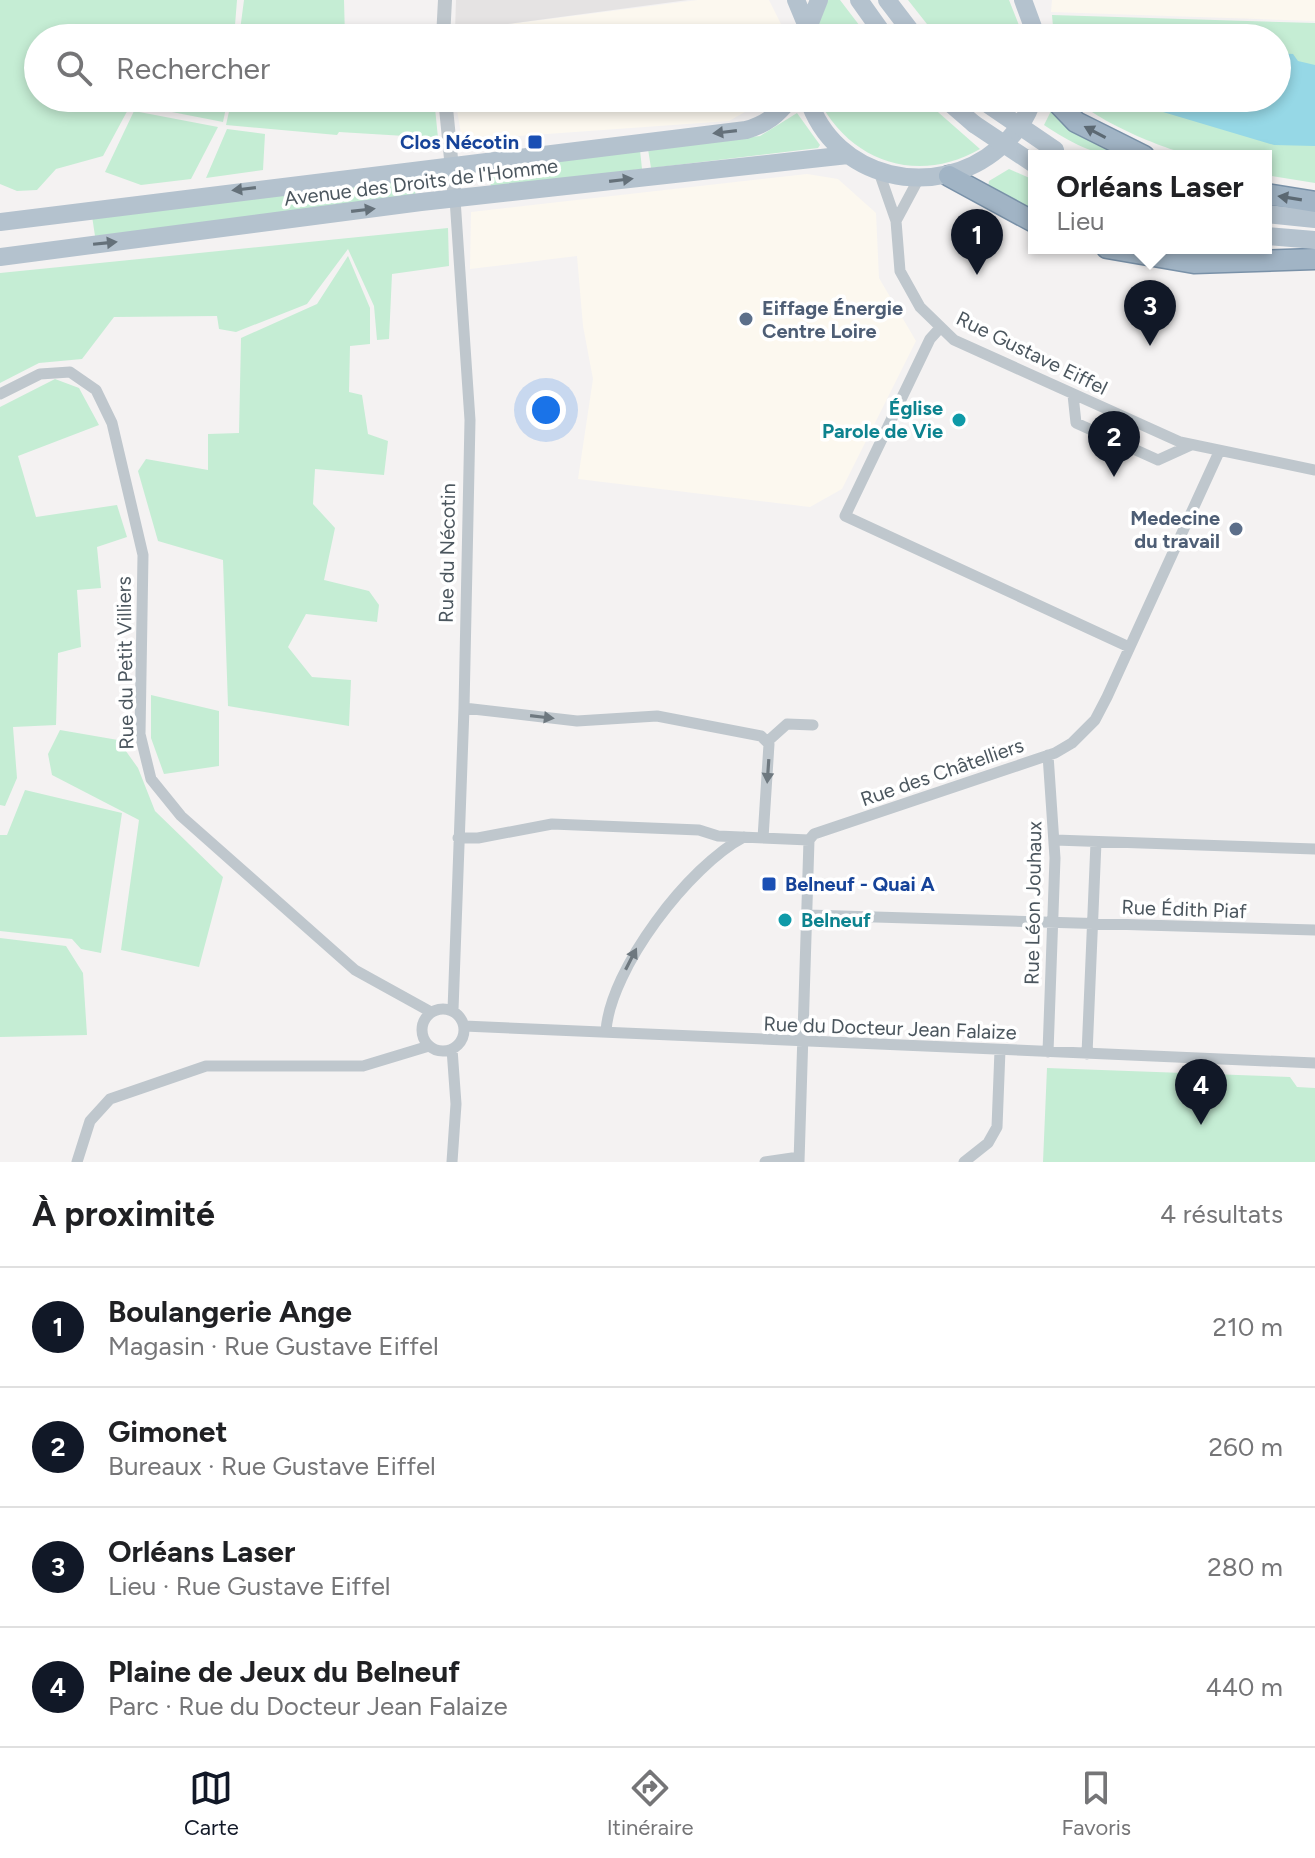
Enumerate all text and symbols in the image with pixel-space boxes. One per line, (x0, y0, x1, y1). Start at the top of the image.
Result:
search box (24, 24, 1291, 112)
icon: search (52, 46, 96, 90)
text: Rechercher (116, 50, 270, 87)
one-way arrow (1084, 125, 1106, 139)
one-way arrow (712, 126, 737, 139)
place label: Clos Nécotin (400, 130, 519, 154)
marker: Clos Nécotin (526, 133, 544, 151)
popup (1028, 150, 1272, 254)
street label: Avenue des Droits de l'Homme (283, 153, 559, 211)
text: Orléans Laser (1056, 168, 1244, 205)
one-way arrow (609, 173, 634, 186)
one-way arrow (231, 183, 256, 196)
one-way arrow (1278, 191, 1303, 204)
one-way arrow (351, 203, 376, 216)
text: Lieu (1056, 205, 1105, 237)
pin: 1 (951, 209, 1003, 275)
one-way arrow (93, 236, 118, 249)
pin: 3 (1124, 280, 1176, 346)
place label: Eiffage Énergie Centre Loire (762, 296, 903, 343)
street label: Rue Gustave Eiffel (952, 306, 1112, 400)
marker: Eiffage Énergie Centre Loire (737, 310, 755, 328)
your location (526, 390, 566, 430)
place label: Église Parole de Vie (822, 396, 943, 443)
marker: Église Parole de Vie (950, 411, 968, 429)
pin: 2 (1088, 411, 1140, 477)
street label: Rue du Nécotin (434, 483, 460, 623)
place label: Medecine du travail (1130, 506, 1220, 553)
marker: Medecine du travail (1227, 520, 1245, 538)
street label: Rue du Petit Villiers (111, 576, 139, 750)
one-way arrow (530, 711, 555, 724)
street label: Rue des Châtelliers (857, 733, 1027, 811)
one-way arrow (761, 759, 774, 784)
street label: Rue Léon Jouhaux (1020, 820, 1046, 985)
place label: Belneuf - Quai A (785, 872, 935, 896)
marker: Belneuf - Quai A (760, 875, 778, 893)
street label: Rue Édith Piaf (1121, 895, 1248, 923)
place label: Belneuf (801, 908, 871, 932)
marker: Belneuf (776, 911, 794, 929)
one-way arrow (625, 947, 638, 970)
street label: Rue du Docteur Jean Falaize (763, 1012, 1017, 1044)
pin: 4 (1175, 1059, 1227, 1125)
text: À proximité (32, 1194, 215, 1235)
text: 4 résultats (1160, 1198, 1283, 1230)
text: Boulangerie Ange (108, 1293, 352, 1330)
text: 1 (53, 1311, 63, 1343)
text: 210 m (1213, 1311, 1283, 1343)
text: Magasin · Rue Gustave Eiffel (108, 1330, 439, 1362)
text: Gimonet (108, 1413, 227, 1450)
text: 2 (50, 1431, 66, 1463)
text: 260 m (1209, 1431, 1283, 1463)
text: Bureaux · Rue Gustave Eiffel (108, 1450, 436, 1482)
text: Orléans Laser (108, 1533, 295, 1570)
text: 3 (51, 1551, 65, 1583)
text: 280 m (1207, 1551, 1283, 1583)
text: Lieu · Rue Gustave Eiffel (108, 1570, 391, 1602)
text: Plaine de Jeux du Belneuf (108, 1653, 460, 1690)
text: 4 (50, 1671, 66, 1703)
text: 440 m (1205, 1671, 1283, 1703)
text: Parc · Rue du Docteur Jean Falaize (108, 1690, 508, 1722)
tab: Carte (184, 1766, 239, 1841)
tab: Itinéraire (607, 1766, 694, 1841)
tab: Favoris (1061, 1766, 1131, 1841)

